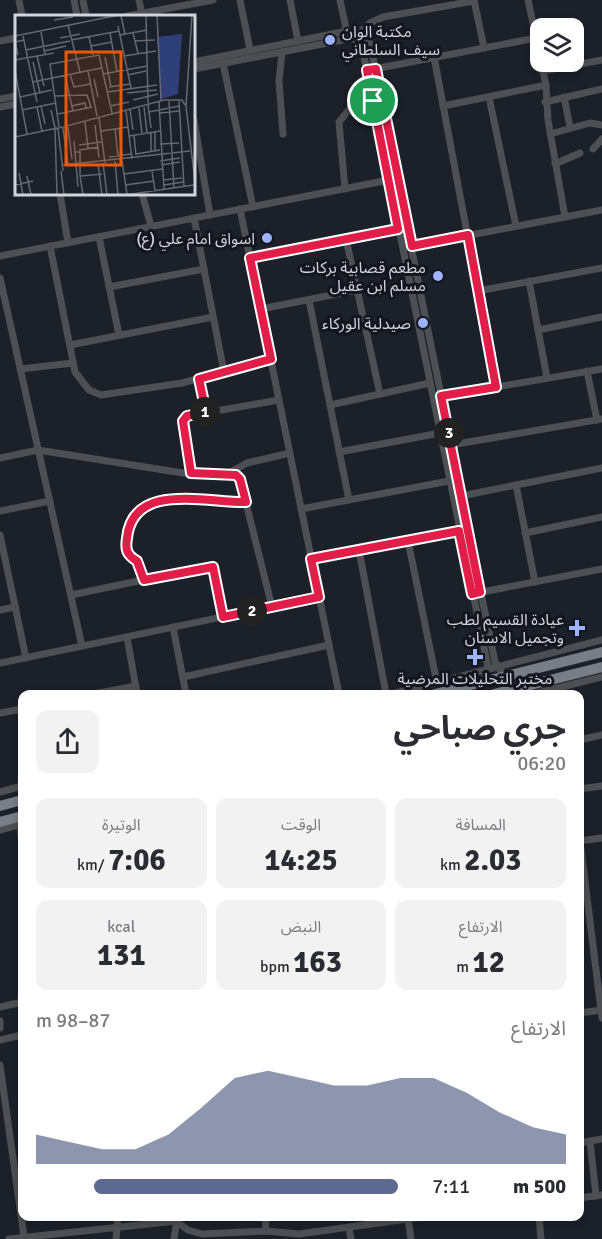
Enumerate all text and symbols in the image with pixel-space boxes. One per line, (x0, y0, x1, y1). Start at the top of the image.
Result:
inset map (15, 15, 195, 195)
map controls (530, 18, 584, 72)
button: layers (530, 18, 584, 72)
place label: مكتبة الوان سيف السلطاني (342, 22, 440, 62)
marker: مكتبة الوان سيف السلطاني (323, 33, 337, 47)
pin (347, 75, 398, 126)
icon: arrive (356, 84, 389, 117)
place label: اسواق امام علي (ع) (136, 229, 255, 251)
marker: اسواق امام علي (ع) (260, 231, 274, 245)
place label: مطعم قصابية بركات مسلم ابن عقيل (300, 258, 426, 298)
marker: مطعم قصابية بركات مسلم ابن عقيل (431, 269, 445, 283)
place label: صيدلية الوركاء (322, 314, 411, 334)
marker: صيدلية الوركاء (416, 316, 430, 330)
pin: 1 (190, 397, 220, 427)
text: 1 (201, 402, 209, 422)
pin: 3 (434, 418, 464, 448)
text: 3 (445, 423, 453, 443)
pin: 2 (237, 596, 267, 626)
text: 2 (248, 601, 256, 621)
place label: عيادة القسيم لطب وتجميل الاسنان (447, 610, 564, 648)
marker: عيادة القسيم لطب وتجميل الاسنان (568, 619, 586, 637)
marker: مختبر التحليلات المرضية (466, 648, 484, 666)
place label: مختبر التحليلات المرضية (397, 669, 553, 689)
text: جري صباحي (394, 708, 566, 749)
button: share (36, 710, 99, 773)
text: 06:20 (517, 751, 566, 776)
text: الوتيرة (102, 815, 141, 835)
text: الوقت (281, 815, 321, 835)
text: المسافة (455, 815, 506, 835)
text: 7:06 (108, 842, 166, 879)
text: 14:25 (264, 842, 338, 879)
text: 2.03 (464, 842, 521, 879)
text: /km (77, 855, 108, 875)
text: km (440, 855, 464, 875)
text: kcal (107, 917, 135, 937)
text: النبض (281, 917, 321, 937)
text: الارتفاع (459, 917, 503, 937)
text: 131 (97, 937, 146, 974)
text: 163 (293, 944, 342, 981)
text: 12 (473, 944, 505, 981)
text: bpm (260, 957, 293, 977)
text: m (456, 957, 473, 977)
text: 87–98 m (36, 1008, 110, 1033)
text: الارتفاع (511, 1016, 566, 1041)
text: 7:11 (432, 1174, 470, 1199)
text: 500 m (513, 1174, 566, 1199)

